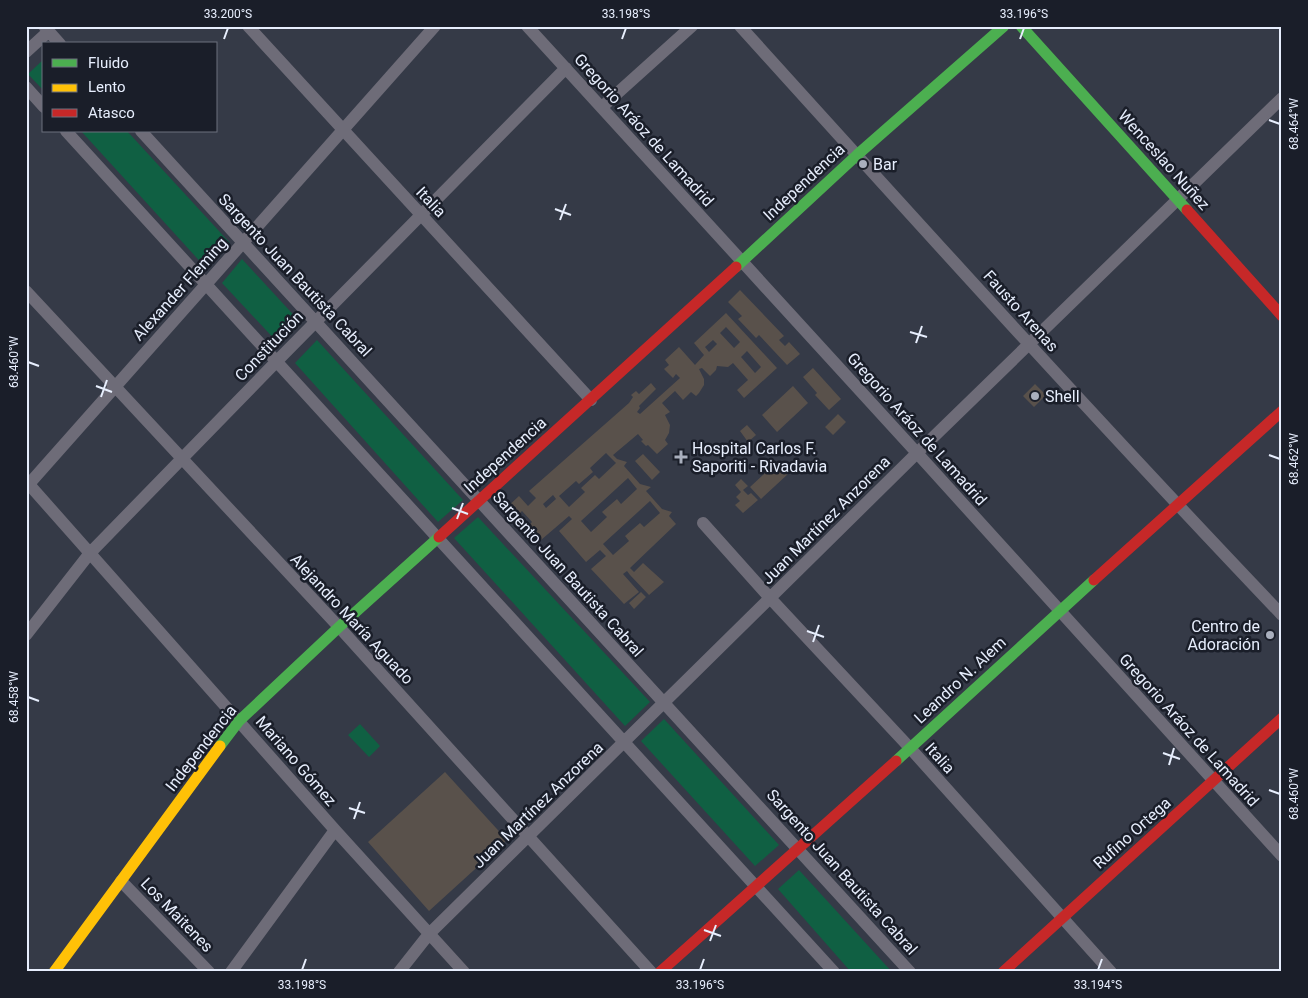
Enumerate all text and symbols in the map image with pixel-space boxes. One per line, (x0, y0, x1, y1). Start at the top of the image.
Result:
text: 33.200°S (204, 7, 252, 21)
text: 33.198°S (602, 7, 650, 21)
text: 33.196°S (1000, 7, 1048, 21)
legend (42, 42, 218, 132)
street label: Gregorio Aráoz de Lamadrid (570, 50, 718, 210)
text: Fluido (88, 54, 129, 72)
text: Lento (88, 78, 126, 96)
text: 68.464°W (1287, 98, 1301, 150)
text: Atasco (88, 104, 135, 122)
street label: Wenceslao Nuñez (1114, 106, 1214, 214)
street label: Independencia (759, 139, 849, 225)
place label: Bar (873, 155, 898, 174)
marker: Bar (857, 158, 869, 170)
street label: Italia (412, 183, 450, 221)
street label: Sargento Juan Bautista Cabral (214, 190, 376, 360)
street label: Alexander Fleming (129, 234, 231, 344)
street label: Fausto Arenas (980, 267, 1062, 355)
street label: Constitución (231, 307, 307, 385)
text: 68.460°W (7, 336, 21, 388)
street label: Gregorio Aráoz de Lamadrid (843, 349, 991, 509)
place label: Shell (1045, 387, 1080, 406)
marker: Shell (1029, 390, 1041, 402)
street label: Independencia (460, 413, 550, 497)
text: 68.462°W (1287, 433, 1301, 485)
place label: Hospital Carlos F. Saporiti - Rivadavia (692, 439, 827, 476)
marker: Hospital Carlos F. Saporiti - Rivadavia (674, 450, 688, 464)
street label: Juan Martínez Anzorena (758, 452, 894, 588)
street label: Sargento Juan Bautista Cabral (489, 487, 647, 661)
street label: Alejandro María Aguado (287, 550, 417, 688)
place label: Centro de Adoración (1187, 617, 1260, 654)
marker: Centro de Adoración (1264, 629, 1276, 641)
street label: Leandro N. Alem (910, 633, 1010, 727)
street label: Gregorio Aráoz de Lamadrid (1115, 650, 1263, 810)
text: 68.458°W (7, 671, 21, 723)
street label: Independencia (161, 701, 241, 795)
street label: Mariano Gómez (252, 712, 340, 810)
street label: Juan Martínez Anzorena (469, 738, 607, 872)
street label: Italia (921, 739, 959, 777)
text: 68.460°W (1287, 768, 1301, 820)
street label: Sargento Juan Bautista Cabral (763, 785, 921, 959)
street label: Rufino Ortega (1089, 793, 1175, 873)
street label: Los Maitenes (137, 874, 217, 956)
text: 33.198°S (278, 978, 326, 992)
text: 33.196°S (676, 978, 724, 992)
text: 33.194°S (1074, 978, 1122, 992)

